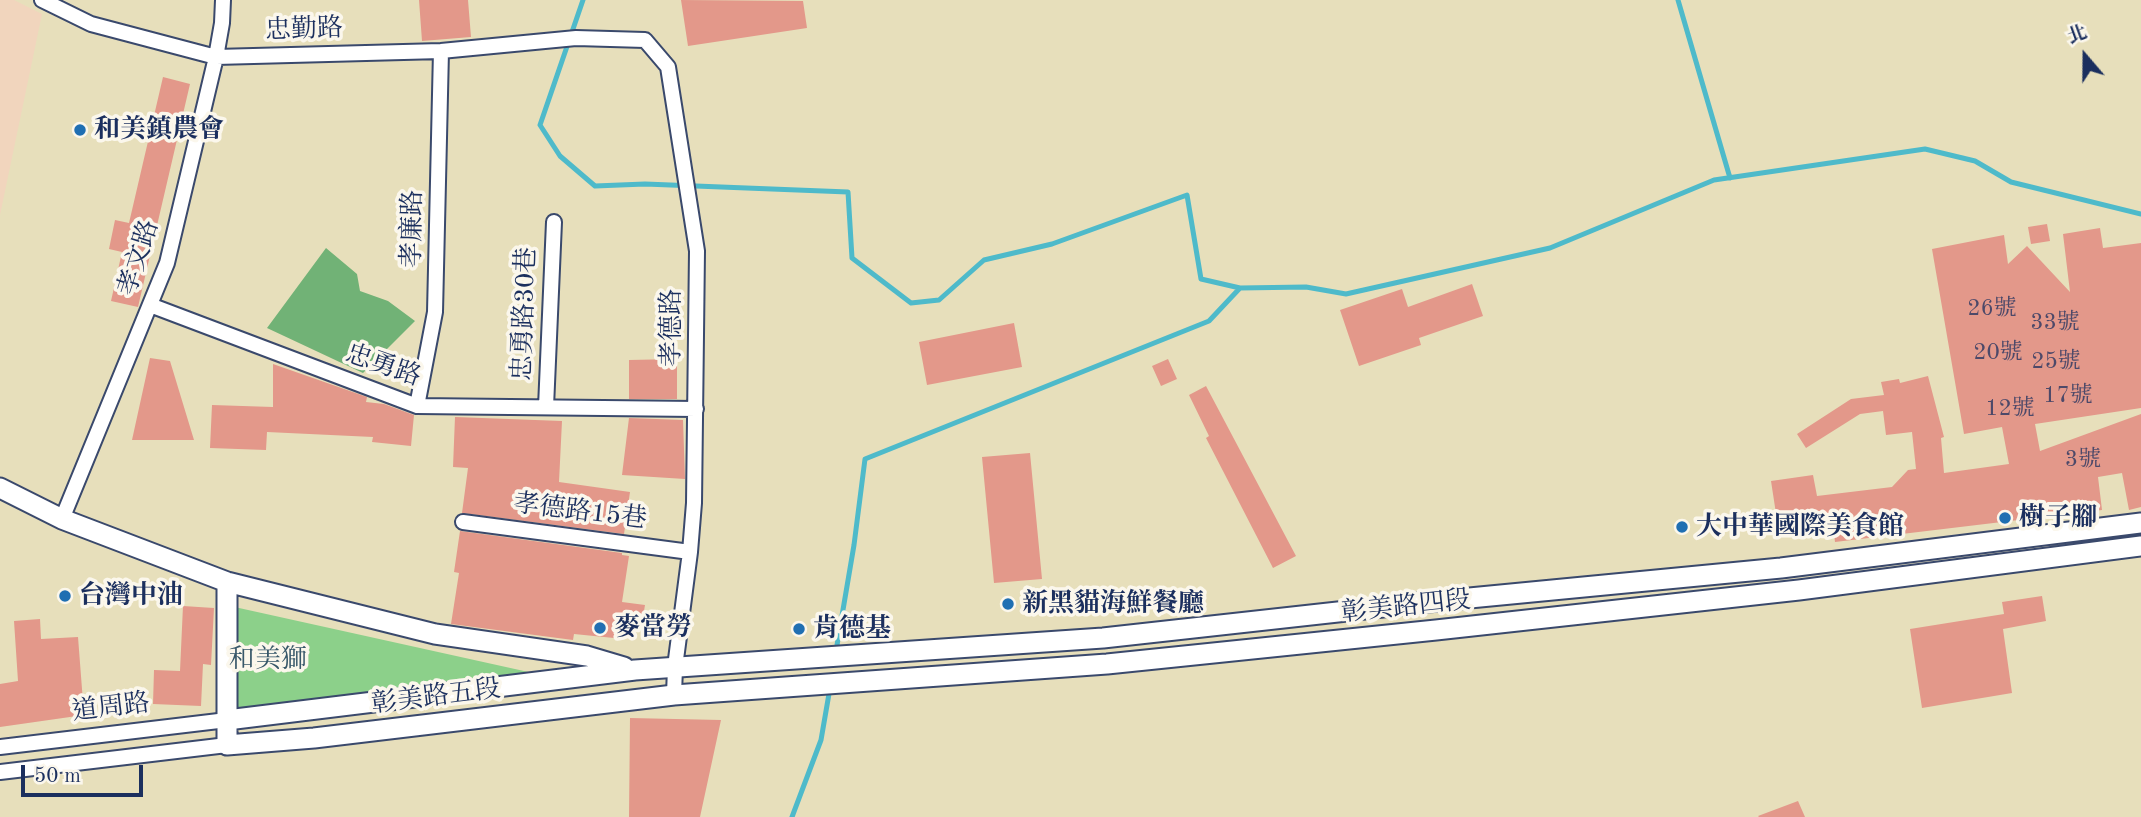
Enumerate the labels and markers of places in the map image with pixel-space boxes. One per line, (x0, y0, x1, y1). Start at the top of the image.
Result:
place label: 和美鎮農會 (94, 114, 224, 146)
marker: 和美鎮農會 (72, 122, 88, 138)
place label: 樹子腳 (2019, 502, 2097, 534)
marker: 樹子腳 (1997, 510, 2013, 526)
place label: 大中華國際美食館 (1696, 511, 1904, 543)
marker: 大中華國際美食館 (1674, 519, 1690, 535)
place label: 台灣中油 (79, 580, 183, 612)
marker: 台灣中油 (57, 588, 73, 604)
place label: 新黑貓海鮮餐廳 (1022, 588, 1204, 620)
marker: 新黑貓海鮮餐廳 (1000, 596, 1016, 612)
place label: 麥當勞 (614, 612, 692, 644)
place label: 肯德基 (813, 613, 891, 645)
marker: 麥當勞 (592, 620, 608, 636)
marker: 肯德基 (791, 621, 807, 637)

